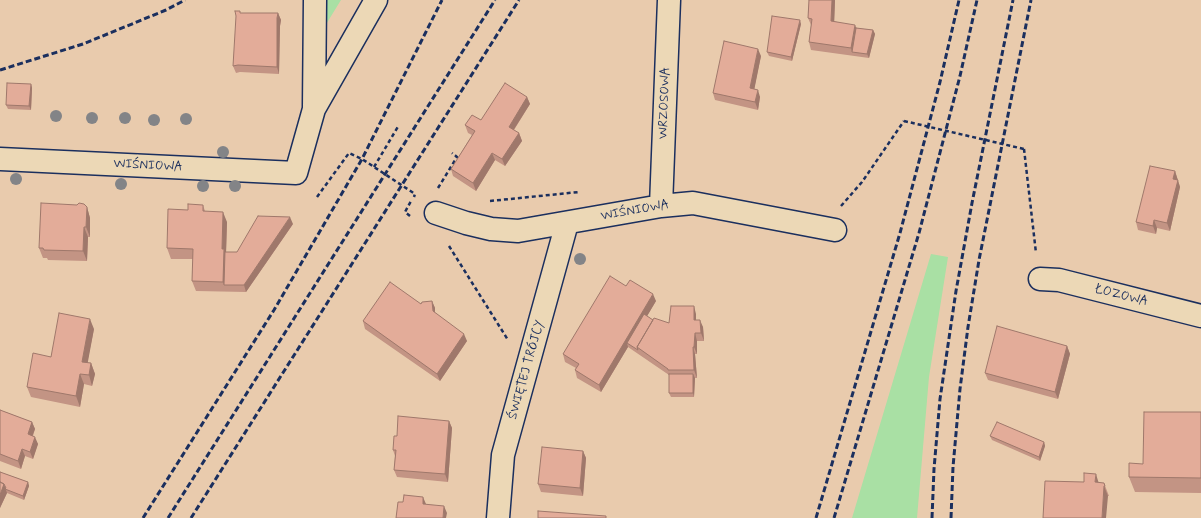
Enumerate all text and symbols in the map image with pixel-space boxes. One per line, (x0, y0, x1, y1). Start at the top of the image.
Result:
street label: WRZOSOWA (656, 67, 674, 139)
street label: WIŚNIOWA (113, 156, 183, 176)
street label: WIŚNIOWA (600, 197, 670, 225)
street label: ŁOZOWA (1092, 282, 1150, 310)
street label: ŚWIĘTEJ TRÓJCY (505, 319, 549, 421)

